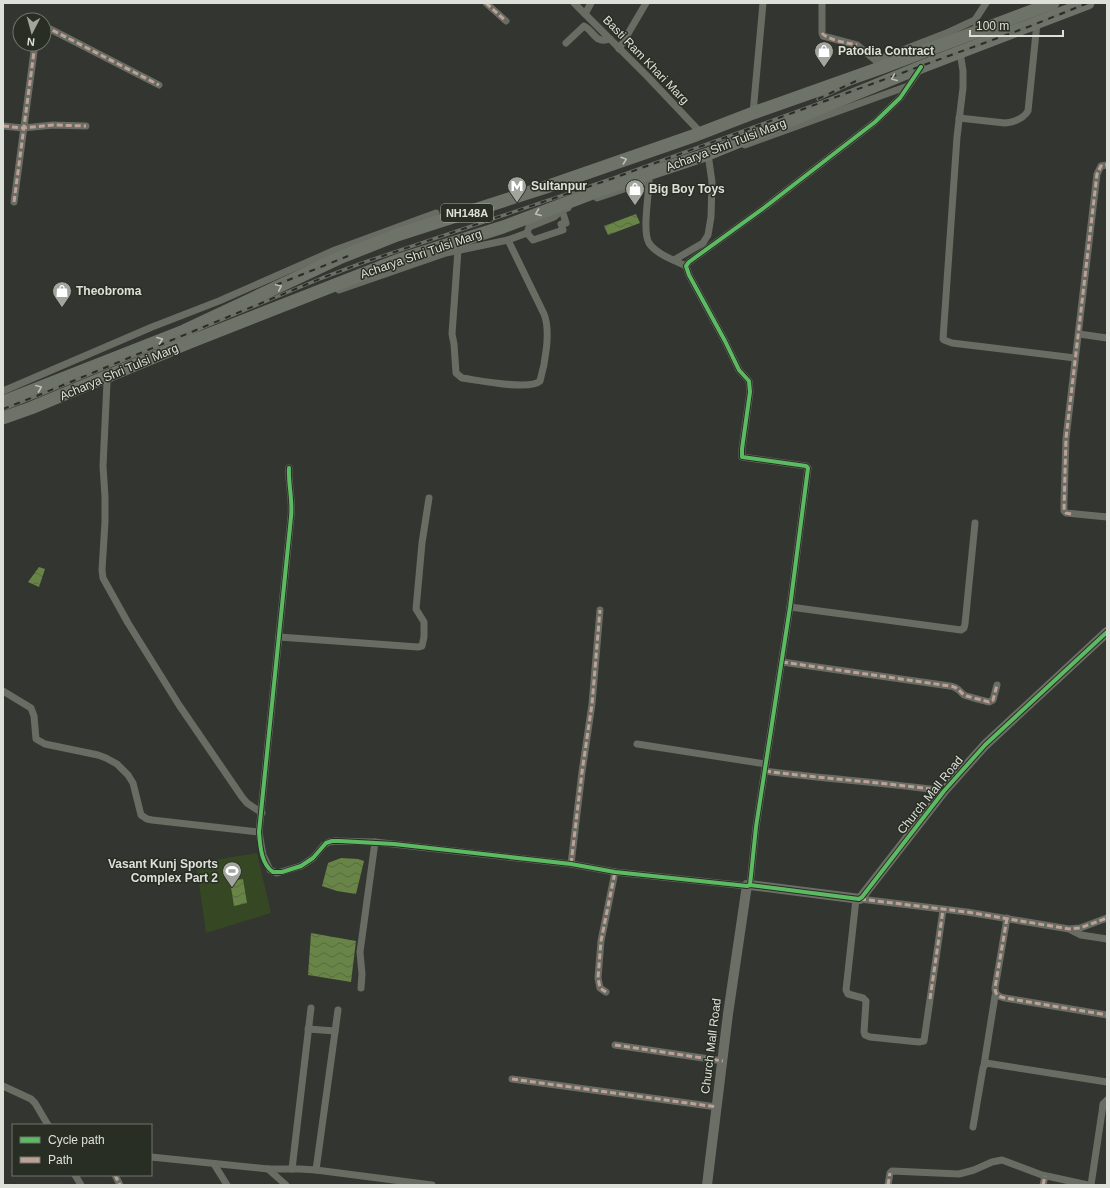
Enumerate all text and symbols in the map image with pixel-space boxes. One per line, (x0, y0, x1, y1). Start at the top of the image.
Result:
north arrow (12, 12, 52, 52)
scale bar (970, 12, 1063, 38)
street label: Basti Ram Khari Marg (600, 13, 692, 107)
text: 100 m (976, 19, 1009, 33)
text: N (26, 36, 36, 48)
shop icon: Patodia Contract (813, 40, 835, 68)
place label: Patodia Contract (838, 44, 934, 58)
one-way arrow (891, 73, 898, 81)
street label: Acharya Shri Tulsi Marg (664, 116, 788, 174)
one-way arrow (620, 157, 627, 165)
metro station icon: Sultanpur (506, 175, 528, 203)
shop icon: Big Boy Toys (624, 178, 646, 206)
place label: Sultanpur (531, 179, 587, 193)
place label: Big Boy Toys (649, 182, 725, 196)
road number: NH148A (441, 204, 493, 222)
one-way arrow (534, 209, 541, 217)
street label: Acharya Shri Tulsi Marg (358, 227, 484, 281)
shop icon: Theobroma (51, 280, 73, 308)
one-way arrow (275, 283, 282, 291)
place label: Theobroma (76, 284, 142, 298)
one-way arrow (157, 337, 164, 345)
street label: Acharya Shri Tulsi Marg (58, 341, 180, 403)
one-way arrow (36, 384, 43, 392)
street label: Church Mall Road (894, 753, 966, 837)
place label: Vasant Kunj Sports Complex Part 2 (108, 857, 218, 885)
sports icon: Vasant Kunj Sports Complex Part 2 (221, 860, 243, 888)
street label: Church Mall Road (698, 997, 724, 1095)
legend (12, 1124, 152, 1176)
text: Cycle path (48, 1133, 105, 1147)
text: Path (48, 1153, 73, 1167)

